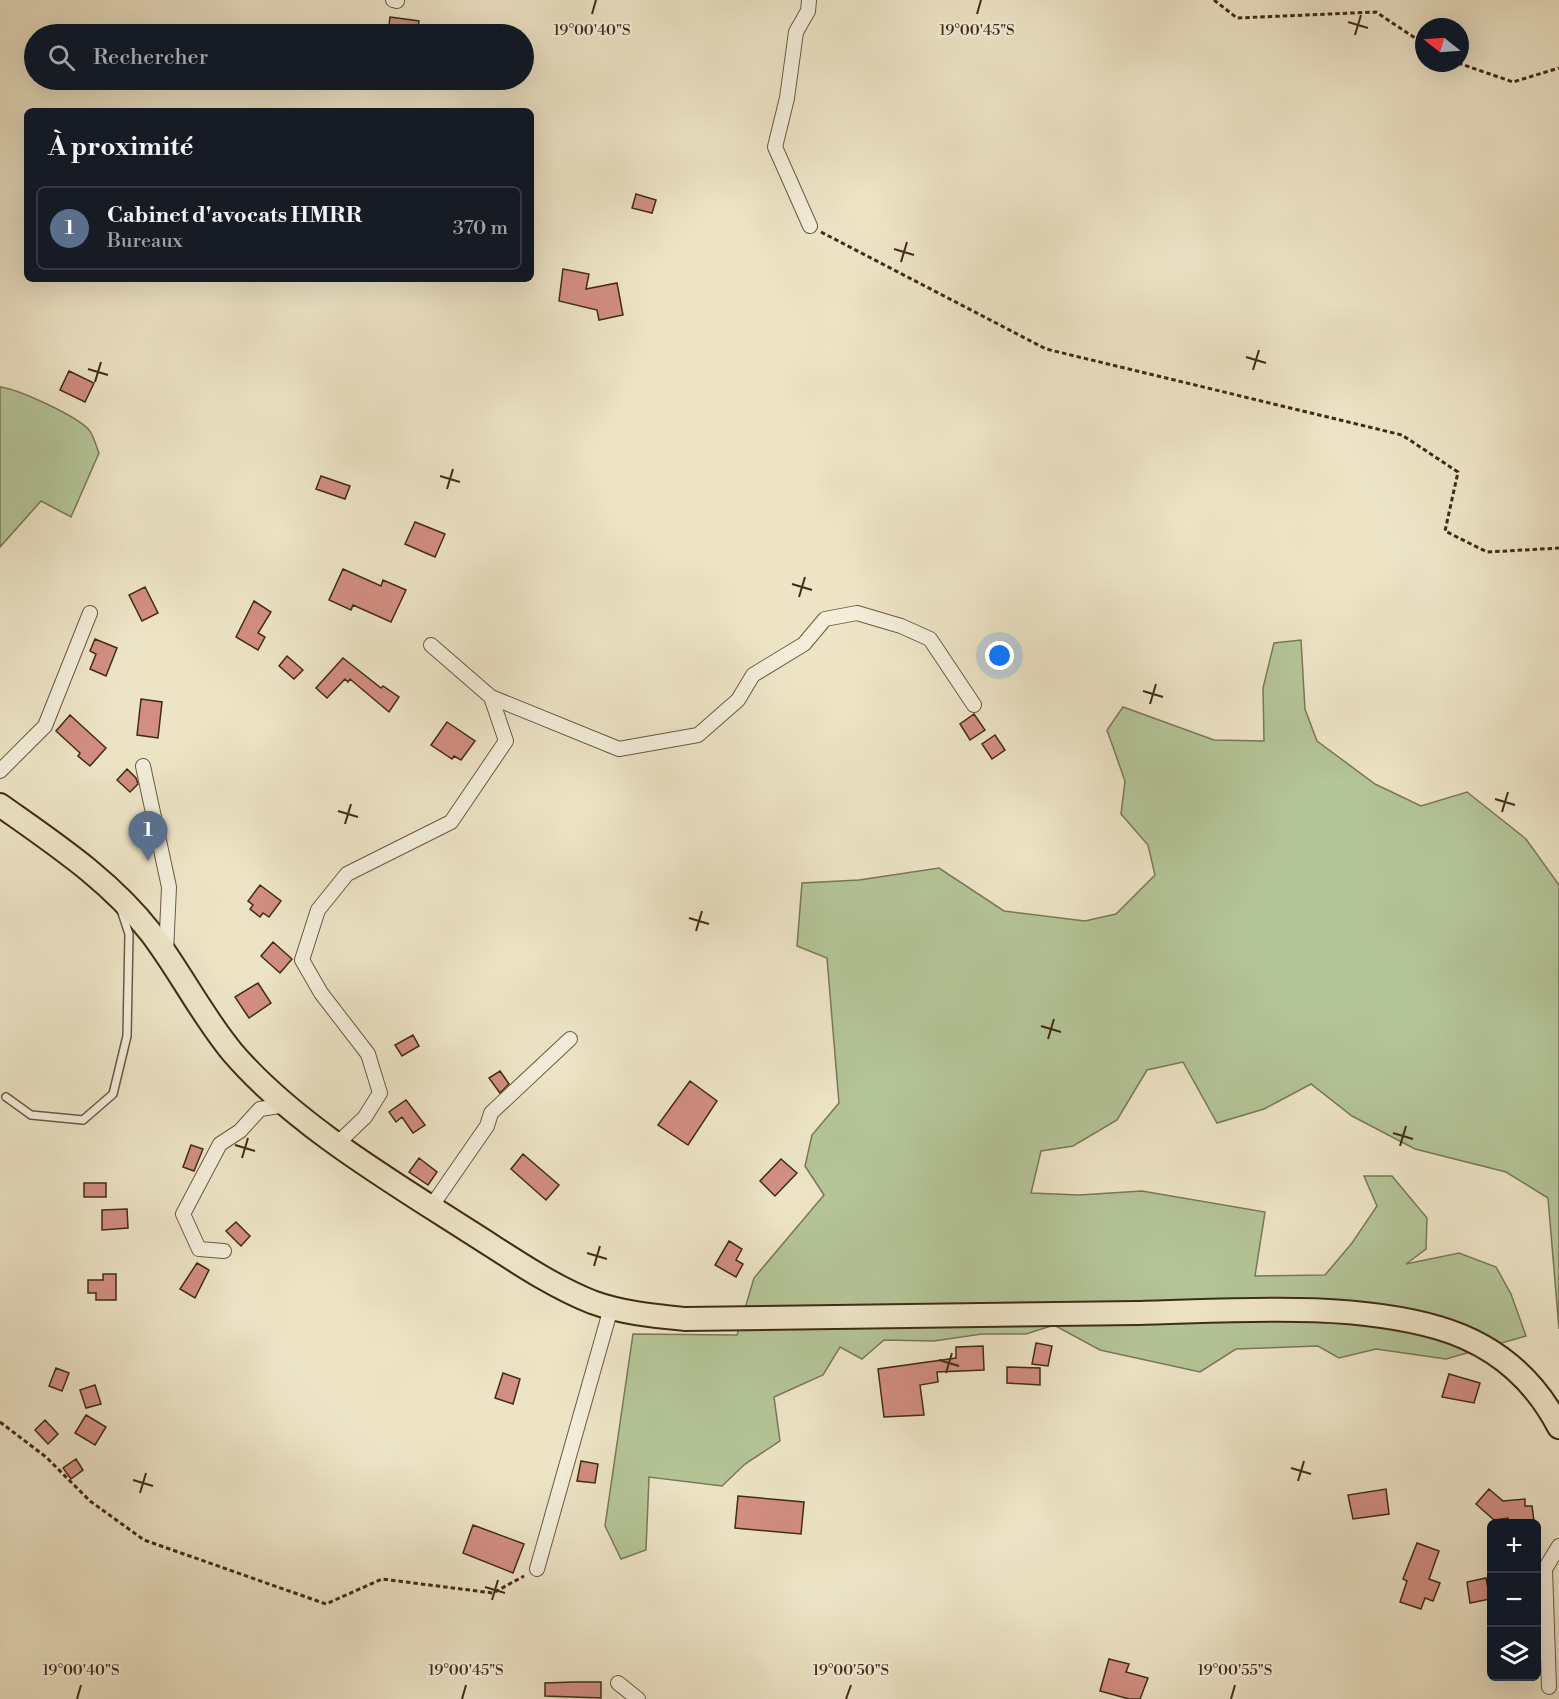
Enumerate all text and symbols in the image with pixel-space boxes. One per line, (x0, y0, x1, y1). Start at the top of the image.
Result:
north arrow (1415, 18, 1469, 72)
text: 19°00'40"S (553, 21, 631, 40)
text: 19°00'45"S (939, 21, 1015, 40)
search box (24, 24, 534, 90)
icon: search (45, 41, 78, 74)
text: Rechercher (93, 44, 208, 71)
text: À proximité (48, 131, 193, 163)
text: Cabinet d'avocats HMRR (107, 202, 362, 229)
text: 1 (65, 216, 74, 241)
text: 370 m (453, 216, 508, 241)
text: Bureaux (107, 229, 183, 254)
your location (985, 641, 1014, 670)
pin: 1 (128, 812, 168, 861)
map controls (1487, 1519, 1541, 1681)
button: + (1487, 1519, 1541, 1573)
button: − (1487, 1573, 1541, 1627)
button: layers (1487, 1627, 1541, 1681)
text: 19°00'40"S (42, 1661, 120, 1680)
text: 19°00'45"S (428, 1661, 504, 1680)
text: 19°00'50"S (813, 1661, 889, 1680)
text: 19°00'55"S (1198, 1661, 1272, 1680)

